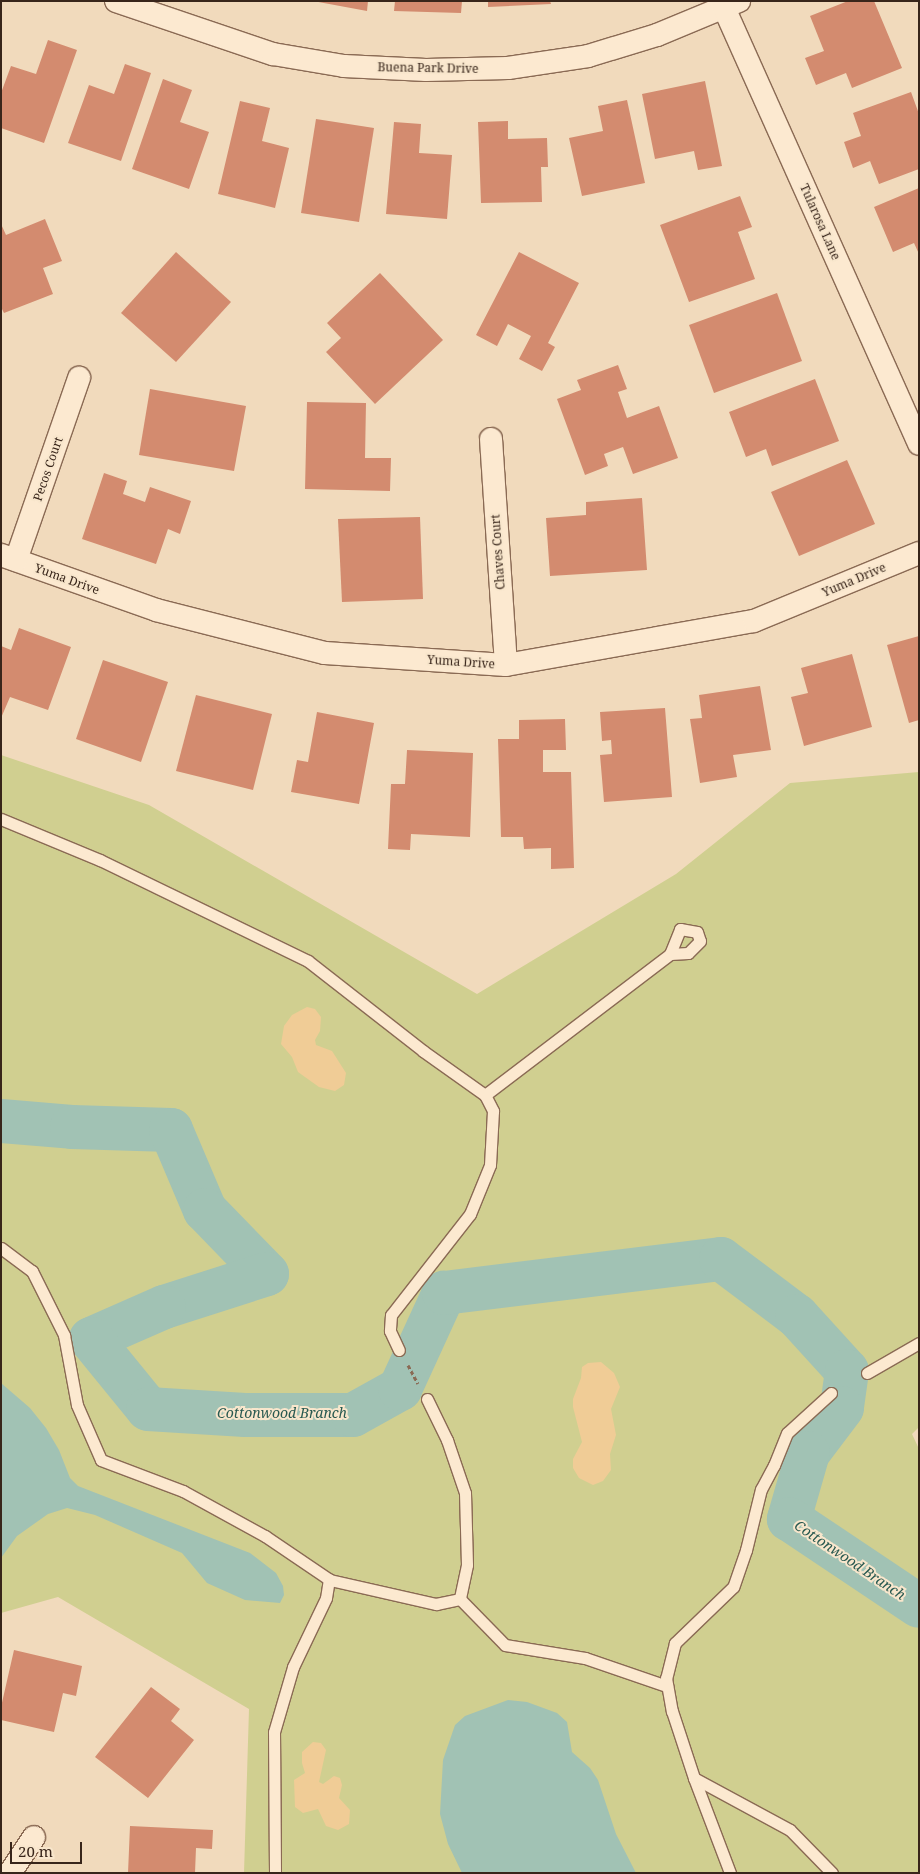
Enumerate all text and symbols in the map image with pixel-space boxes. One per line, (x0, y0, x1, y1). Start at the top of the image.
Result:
street label: Buena Park Drive (377, 60, 479, 76)
street label: Tularosa Lane (797, 182, 843, 262)
street label: Pecos Court (30, 435, 66, 503)
street label: Chaves Court (488, 514, 508, 590)
street label: Yuma Drive (820, 560, 888, 600)
street label: Yuma Drive (33, 561, 101, 597)
street label: Yuma Drive (427, 652, 495, 672)
water label: Cottonwood Branch (217, 1405, 347, 1421)
water label: Cottonwood Branch (791, 1517, 909, 1603)
scale bar (12, 1832, 85, 1864)
text: 20 m (18, 1841, 53, 1861)

